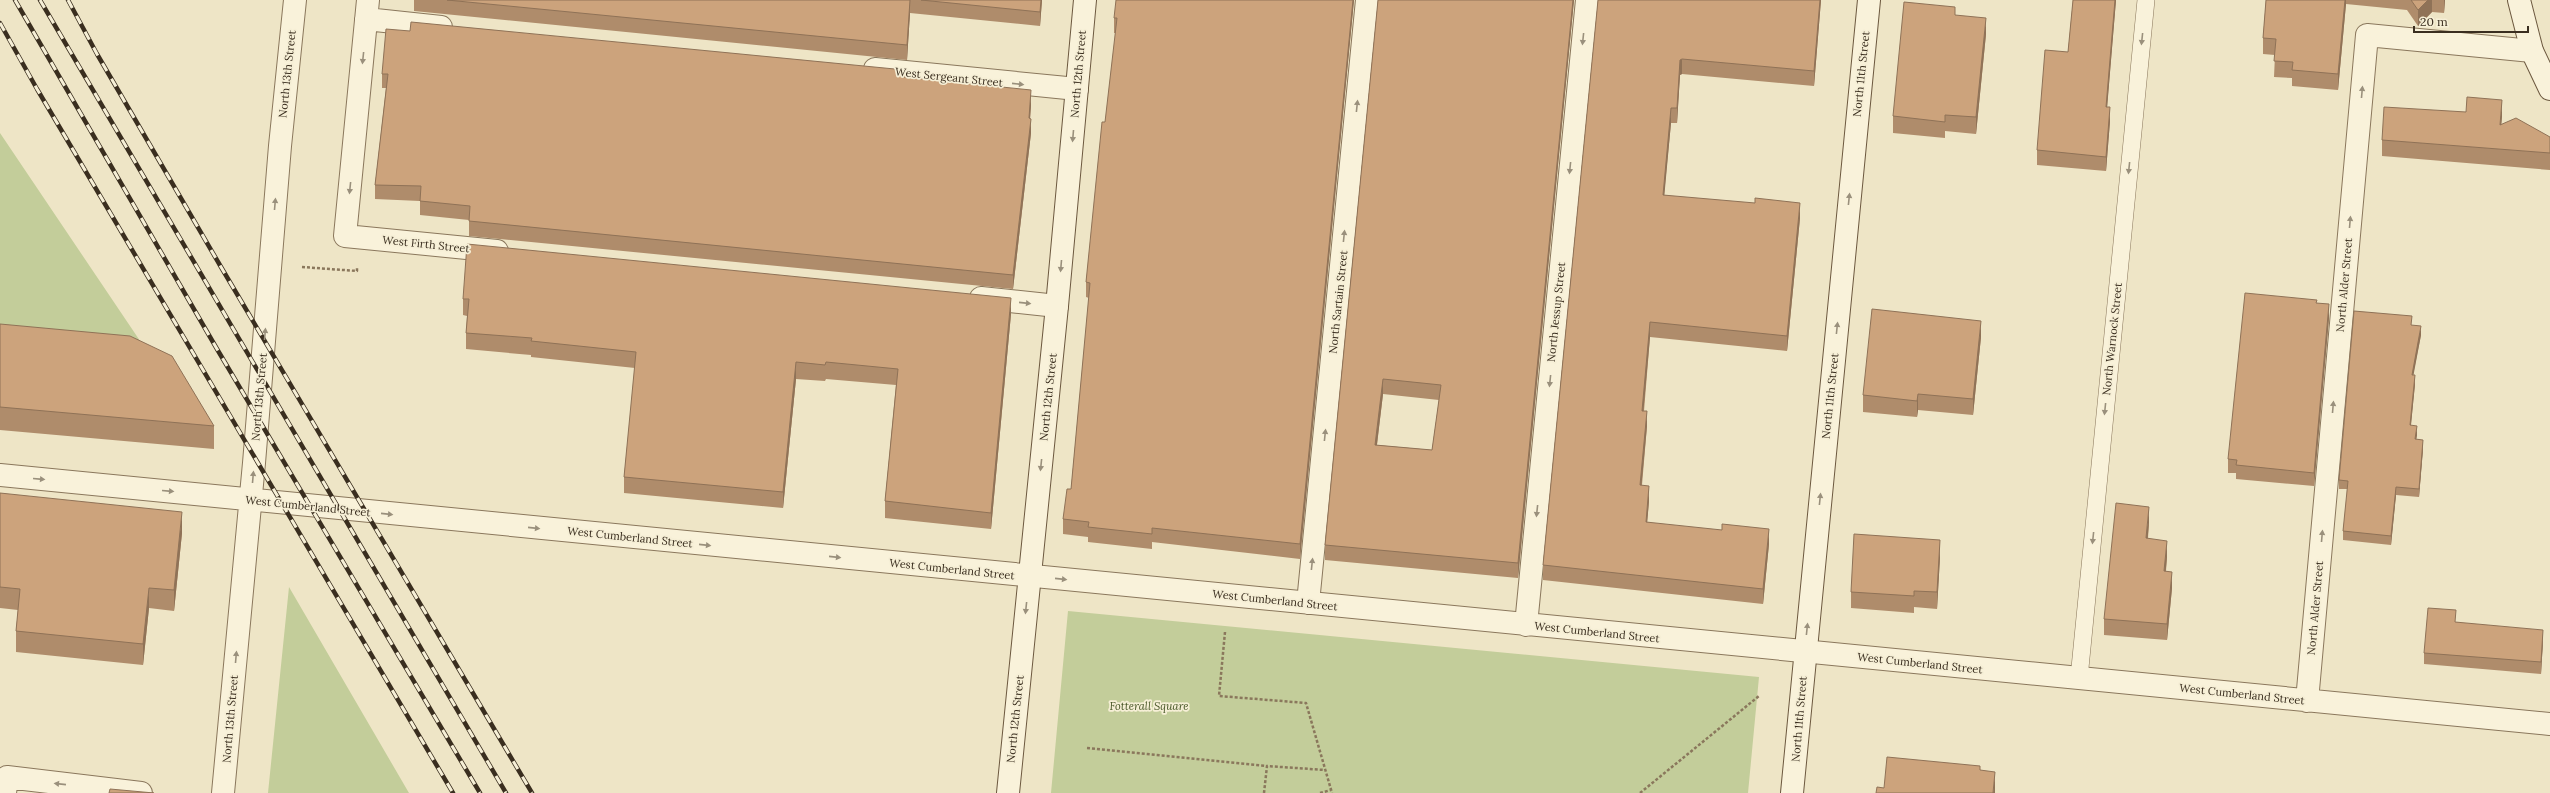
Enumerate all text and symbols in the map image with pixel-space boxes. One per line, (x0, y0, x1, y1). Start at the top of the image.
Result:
scale bar (2414, 8, 2528, 34)
text: 20 m (2420, 14, 2448, 29)
street label: North 13th Street (275, 29, 299, 119)
street label: North 12th Street (1067, 29, 1089, 119)
street label: North 11th Street (1850, 30, 1873, 118)
one-way arrow (1580, 33, 1586, 45)
one-way arrow (2138, 33, 2145, 45)
one-way arrow (359, 52, 366, 64)
street label: West Sergeant Street (894, 64, 1004, 90)
one-way arrow (1012, 80, 1024, 87)
one-way arrow (2358, 86, 2365, 98)
one-way arrow (1354, 100, 1360, 113)
one-way arrow (1069, 130, 1076, 142)
one-way arrow (1567, 162, 1574, 174)
one-way arrow (2126, 162, 2132, 174)
one-way arrow (347, 182, 353, 194)
one-way arrow (1846, 193, 1853, 205)
one-way arrow (272, 198, 279, 210)
one-way arrow (2347, 216, 2353, 228)
one-way arrow (1341, 230, 1347, 242)
street label: West Firth Street (382, 232, 471, 256)
street label: North Alder Street (2333, 237, 2355, 333)
street label: North Sartain Street (1326, 249, 1350, 354)
one-way arrow (1057, 260, 1064, 272)
street label: North Jessup Street (1544, 261, 1568, 363)
street label: North Warnock Street (2099, 281, 2125, 396)
one-way arrow (1019, 299, 1031, 306)
one-way arrow (1833, 322, 1840, 334)
one-way arrow (261, 328, 268, 340)
street label: North 13th Street (248, 352, 270, 442)
street label: North 12th Street (1036, 352, 1060, 442)
street label: North 11th Street (1819, 352, 1842, 440)
one-way arrow (1547, 375, 1553, 387)
one-way arrow (2330, 401, 2337, 413)
one-way arrow (2102, 403, 2109, 415)
one-way arrow (1321, 429, 1328, 441)
one-way arrow (1037, 459, 1044, 471)
one-way arrow (249, 471, 256, 483)
one-way arrow (33, 476, 45, 482)
one-way arrow (162, 488, 174, 495)
street label: West Cumberland Street (245, 492, 372, 520)
one-way arrow (1817, 493, 1823, 505)
one-way arrow (1534, 505, 1541, 517)
one-way arrow (381, 510, 393, 517)
street label: West Cumberland Street (567, 523, 694, 551)
one-way arrow (528, 525, 540, 532)
one-way arrow (2318, 530, 2325, 542)
one-way arrow (2089, 532, 2096, 544)
one-way arrow (699, 541, 711, 548)
one-way arrow (829, 554, 841, 561)
street label: West Cumberland Street (889, 555, 1016, 583)
one-way arrow (1309, 558, 1315, 570)
street label: North Alder Street (2304, 560, 2326, 656)
one-way arrow (1055, 576, 1067, 583)
street label: West Cumberland Street (1212, 586, 1339, 614)
one-way arrow (1023, 602, 1029, 614)
street label: West Cumberland Street (1534, 618, 1661, 646)
one-way arrow (1804, 623, 1811, 635)
street label: West Cumberland Street (1857, 649, 1984, 677)
one-way arrow (232, 651, 239, 663)
street label: North 13th Street (219, 674, 241, 764)
street label: North 12th Street (1003, 674, 1027, 764)
street label: North 11th Street (1788, 675, 1810, 763)
street label: West Cumberland Street (2179, 680, 2306, 708)
park label: Fotterall Square (1109, 699, 1189, 713)
one-way arrow (54, 781, 66, 787)

